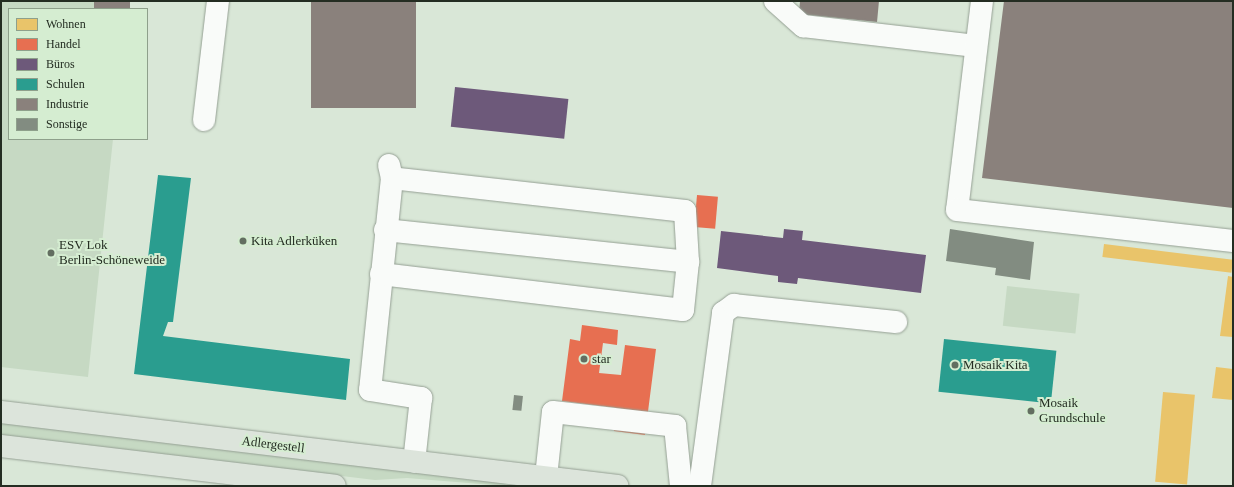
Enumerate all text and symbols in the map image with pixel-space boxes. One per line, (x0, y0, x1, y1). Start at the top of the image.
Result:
legend (8, 8, 148, 140)
text: Wohnen (46, 17, 86, 31)
text: Handel (46, 37, 81, 51)
text: Büros (46, 57, 75, 71)
text: Schulen (46, 77, 85, 91)
text: Industrie (46, 97, 89, 111)
text: Sonstige (46, 117, 87, 131)
place label: Kita Adlerküken (251, 233, 338, 249)
marker: Kita Adlerküken (238, 236, 248, 246)
place label: ESV Lok Berlin-Schöneweide (59, 238, 165, 269)
marker: ESV Lok Berlin-Schöneweide (46, 248, 56, 258)
place label: star (592, 351, 611, 367)
marker: star (579, 354, 589, 364)
place label: Mosaik Kita (963, 357, 1028, 373)
marker: Mosaik Kita (950, 360, 960, 370)
place label: Mosaik Grundschule (1039, 396, 1105, 427)
marker: Mosaik Grundschule (1026, 406, 1036, 416)
street label: Adlergestell (241, 433, 305, 457)

